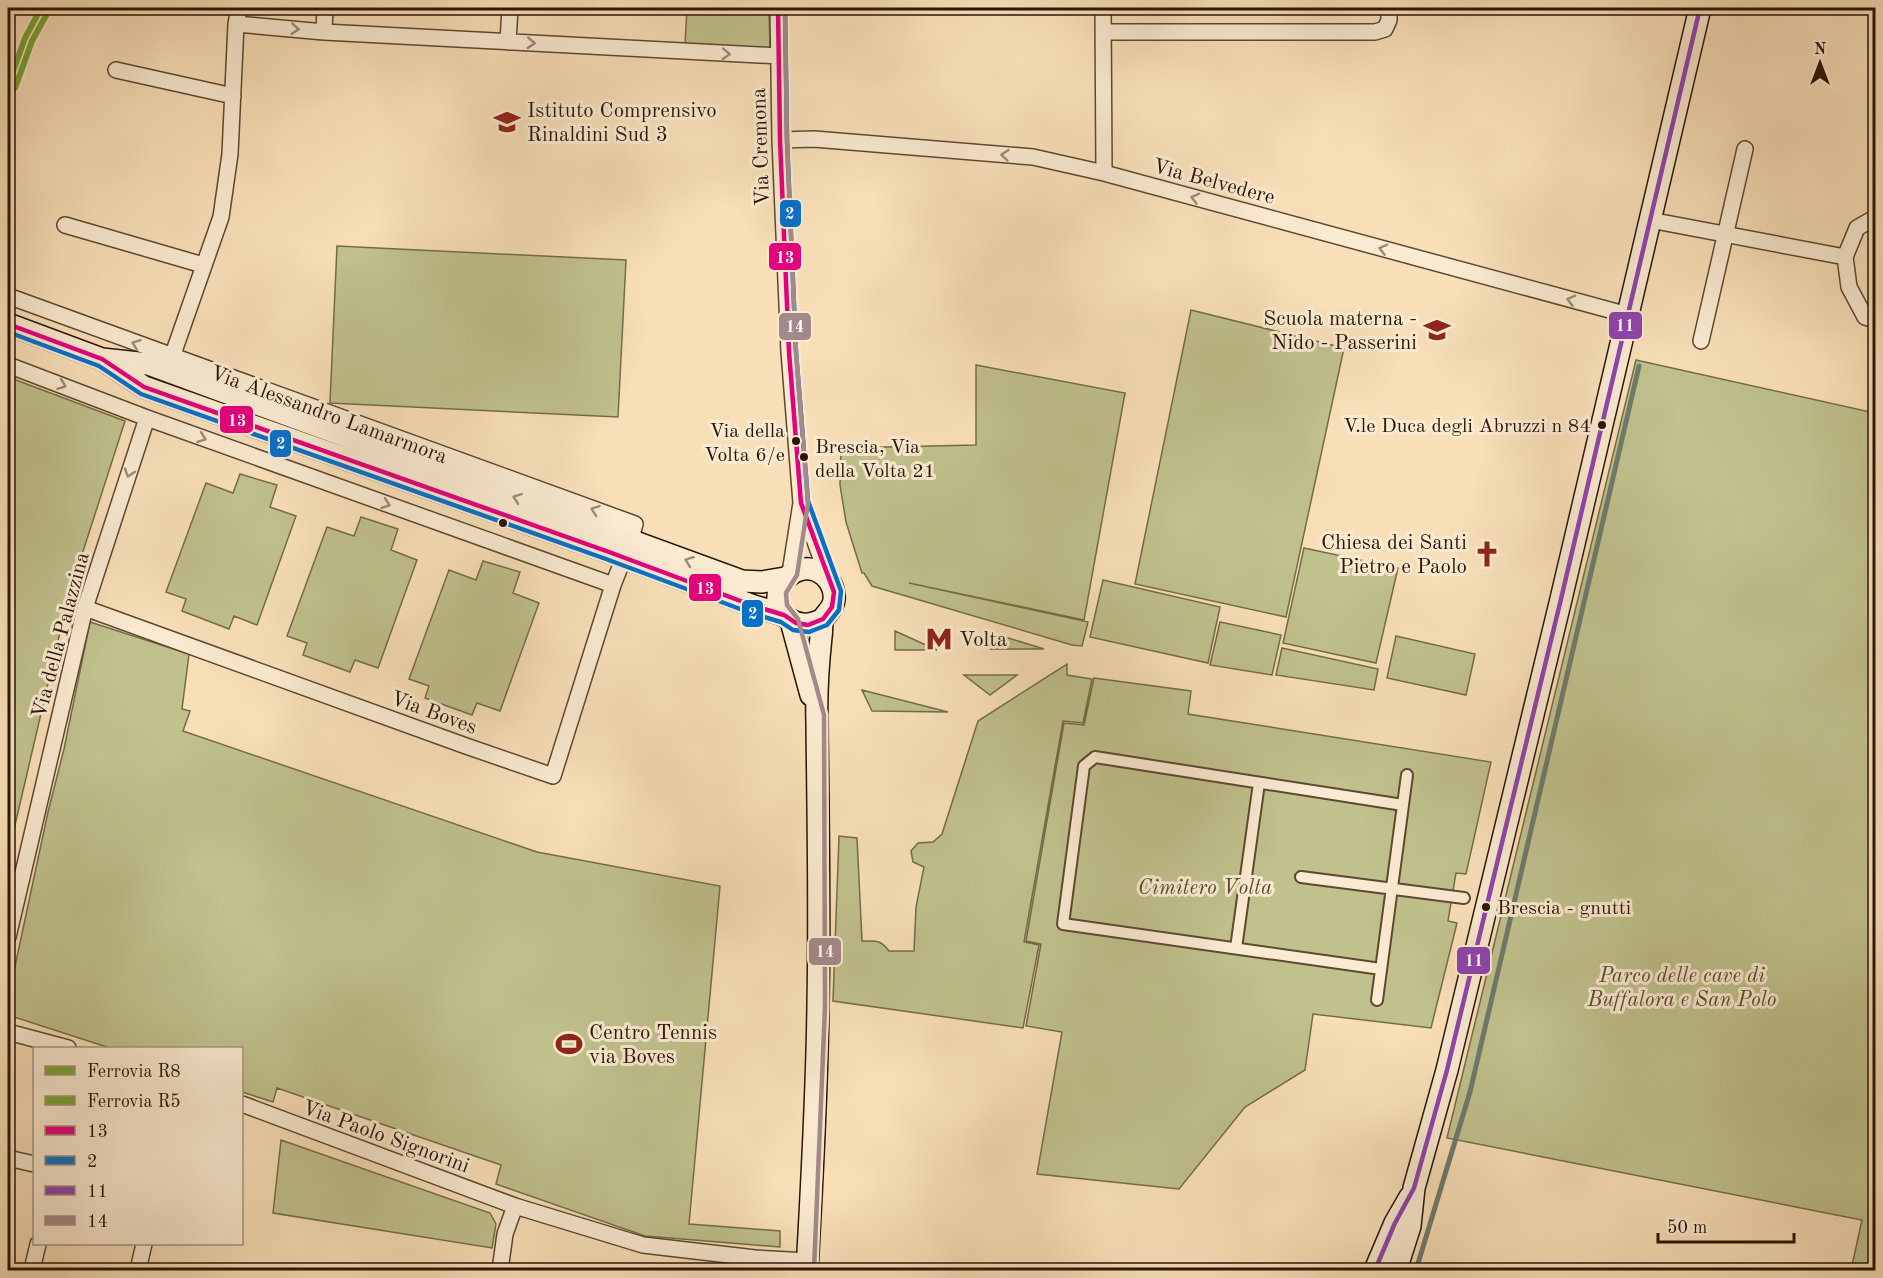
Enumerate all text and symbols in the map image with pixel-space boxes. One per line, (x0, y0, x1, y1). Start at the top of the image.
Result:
one-way arrow (290, 22, 299, 35)
north arrow (1790, 33, 1850, 93)
one-way arrow (527, 37, 536, 50)
text: N (1814, 42, 1827, 58)
one-way arrow (721, 48, 730, 61)
street label: Via Cremona (749, 87, 774, 206)
place label: Istituto Comprensivo Rinaldini Sud 3 (527, 101, 717, 146)
school or university icon: Istituto Comprensivo Rinaldini Sud 3 (492, 107, 522, 137)
one-way arrow (1001, 149, 1010, 162)
street label: Via Belvedere (1150, 156, 1277, 209)
one-way arrow (1190, 193, 1201, 205)
line badge: 2 (779, 199, 802, 228)
text: 2 (785, 207, 795, 223)
line badge: 13 (768, 242, 802, 271)
one-way arrow (1378, 244, 1389, 256)
text: 13 (776, 251, 794, 267)
one-way arrow (1566, 295, 1577, 307)
place label: Scuola materna - Nido - Passerini (1263, 309, 1417, 354)
line badge: 11 (1608, 311, 1643, 340)
line badge: 14 (778, 312, 812, 341)
school or university icon: Scuola materna - Nido - Passerini (1422, 315, 1452, 345)
text: 11 (1616, 319, 1634, 335)
text: 14 (786, 320, 804, 336)
one-way arrow (131, 338, 141, 351)
street label: Via Alessandro Lamarmora (207, 363, 450, 468)
one-way arrow (56, 378, 67, 391)
line badge: 13 (219, 405, 254, 434)
text: 13 (228, 414, 246, 430)
place label: V.le Duca degli Abruzzi n 84 (1343, 417, 1591, 437)
marker: V.le Duca degli Abruzzi n 84 (1596, 419, 1608, 431)
place label: Via della Volta 6/e (704, 422, 785, 466)
line badge: 2 (269, 429, 292, 458)
one-way arrow (197, 430, 207, 443)
marker: Via della Volta 6/e (790, 435, 802, 447)
text: 2 (276, 437, 286, 453)
place label: Brescia, Via della Volta 21 (815, 438, 935, 482)
marker: Brescia, Via della Volta 21 (798, 451, 810, 463)
one-way arrow (124, 467, 136, 478)
one-way arrow (512, 493, 523, 506)
one-way arrow (380, 496, 391, 509)
one-way arrow (591, 504, 601, 517)
unlabelled marker (497, 517, 509, 529)
place label: Chiesa dei Santi Pietro e Paolo (1321, 533, 1467, 578)
church icon: Chiesa dei Santi Pietro e Paolo (1472, 539, 1502, 569)
street label: Via della Palazzina (29, 550, 94, 721)
one-way arrow (684, 556, 695, 568)
line badge: 13 (688, 573, 722, 602)
text: 13 (696, 582, 714, 598)
line badge: 2 (741, 599, 764, 628)
text: 2 (748, 607, 758, 623)
metro station icon: Volta (924, 624, 954, 654)
place label: Volta (959, 630, 1007, 651)
street label: Via Boves (388, 688, 479, 739)
park label: Cimitero Volta (1138, 878, 1272, 899)
place label: Brescia - gnutti (1497, 899, 1631, 919)
marker: Brescia - gnutti (1480, 901, 1492, 913)
line badge: 14 (808, 937, 842, 966)
text: 14 (816, 945, 834, 961)
line badge: 11 (1456, 946, 1491, 975)
text: 11 (1465, 954, 1483, 970)
park label: Parco delle cave di Buffalora e San Polo (1586, 966, 1777, 1011)
place label: Centro Tennis via Boves (589, 1023, 717, 1068)
sports icon: Centro Tennis via Boves (554, 1029, 584, 1059)
legend (33, 1047, 243, 1245)
text: Ferrovia R8 (87, 1063, 181, 1081)
text: Ferrovia R5 (87, 1093, 181, 1111)
street label: Via Paolo Signorini (299, 1097, 472, 1177)
text: 13 (87, 1123, 108, 1141)
text: 2 (87, 1153, 97, 1171)
text: 11 (87, 1183, 108, 1201)
scale bar (1658, 1206, 1794, 1244)
text: 14 (87, 1213, 108, 1231)
text: 50 m (1667, 1219, 1707, 1237)

